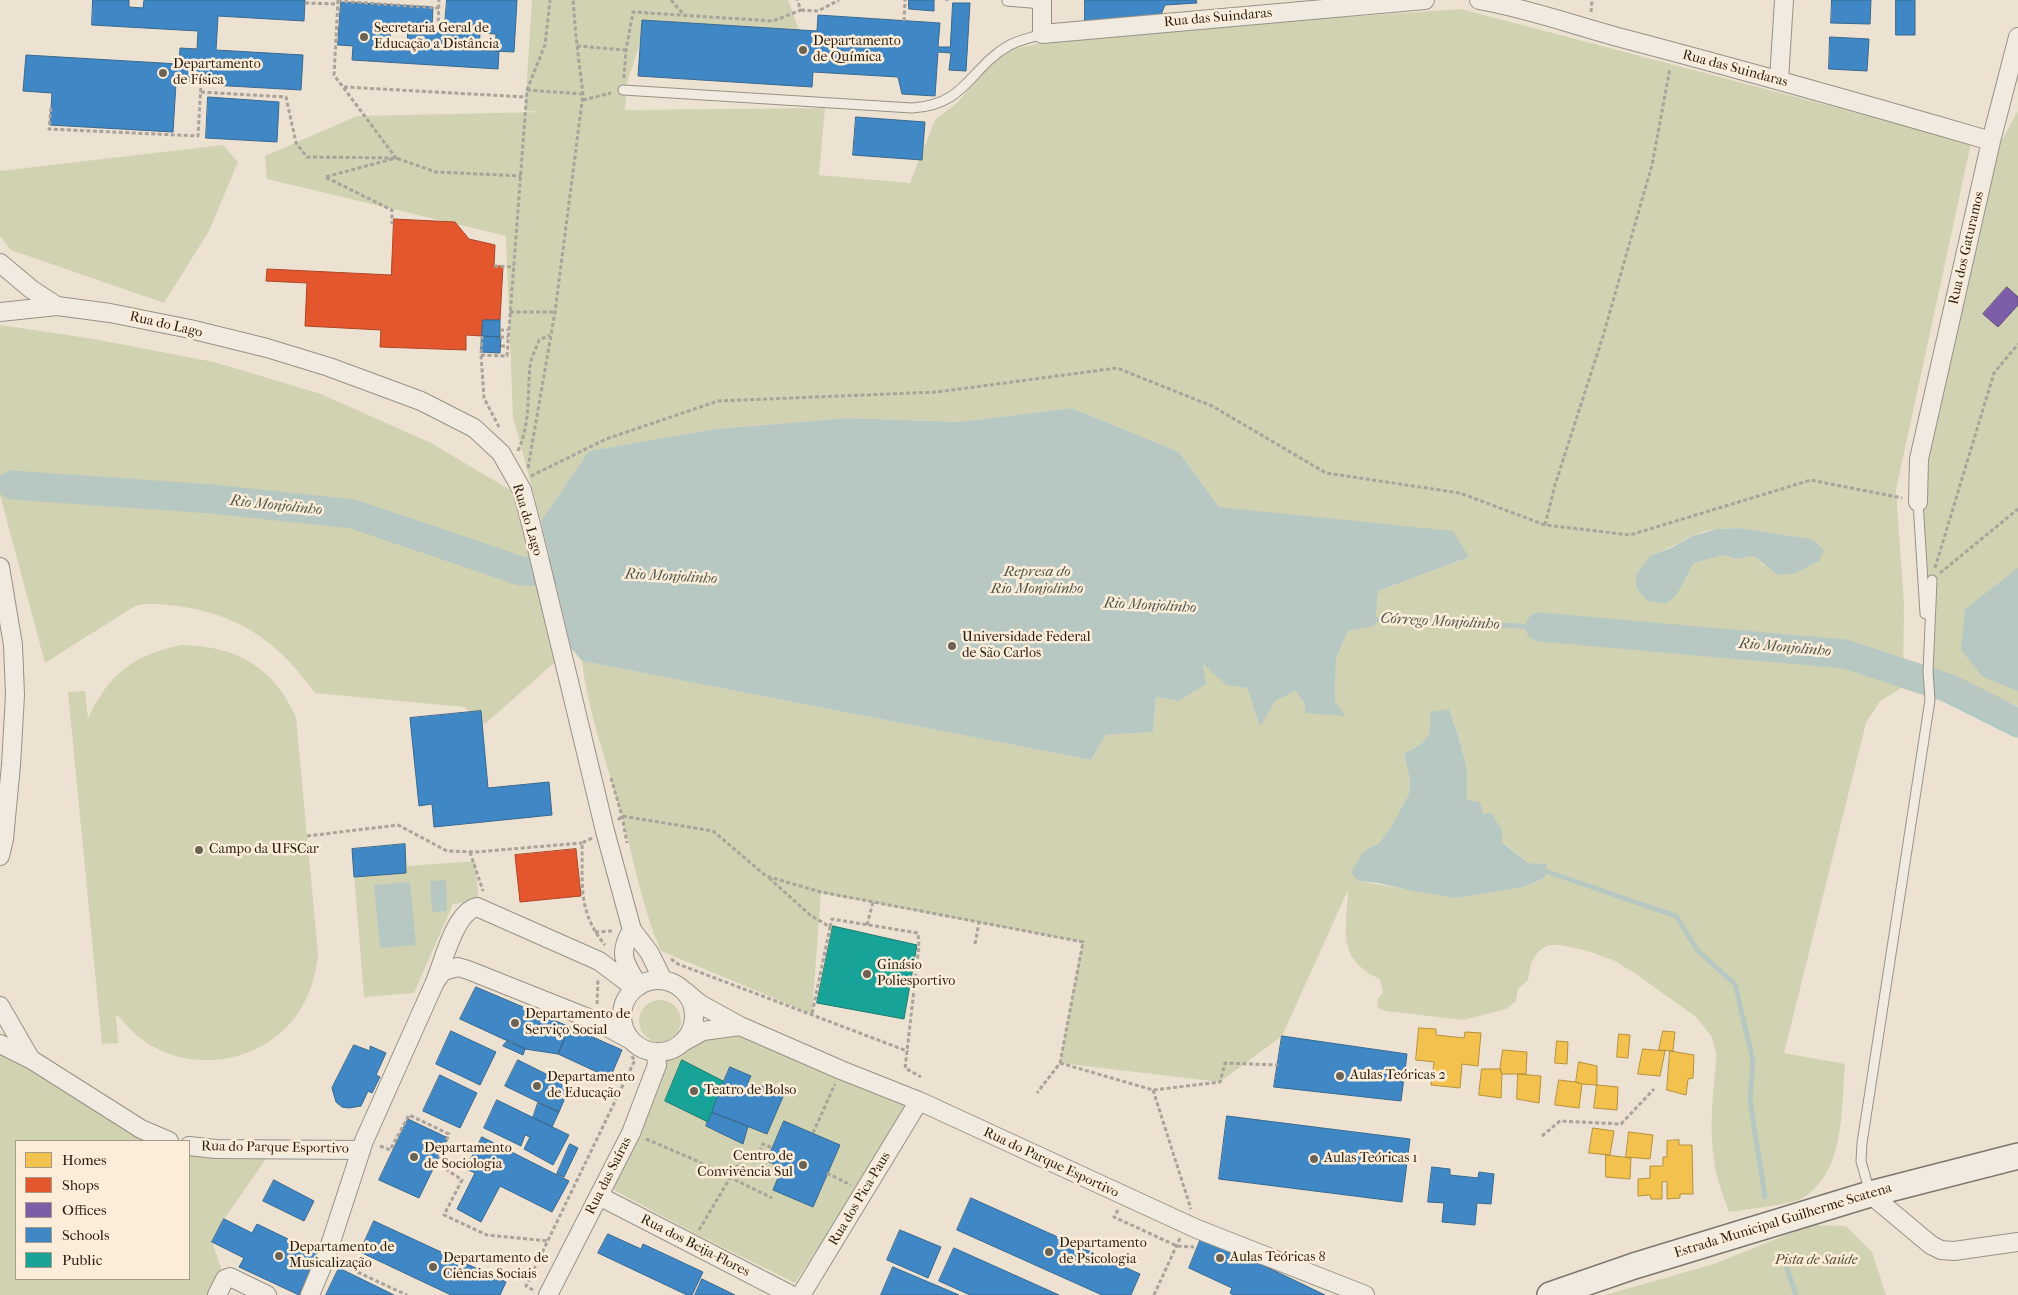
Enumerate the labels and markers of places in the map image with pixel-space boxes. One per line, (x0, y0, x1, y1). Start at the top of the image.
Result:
place label: Secretaria Geral de Educação a Distância (374, 21, 499, 54)
marker: Secretaria Geral de Educação a Distância (358, 31, 370, 43)
place label: Departamento de Química (813, 34, 901, 66)
marker: Departamento de Química (797, 44, 809, 56)
place label: Departamento de Física (173, 57, 261, 90)
marker: Departamento de Física (157, 67, 169, 79)
place label: Universidade Federal de São Carlos (962, 630, 1091, 662)
marker: Universidade Federal de São Carlos (946, 640, 958, 652)
place label: Campo da UFSCar (209, 842, 319, 858)
marker: Campo da UFSCar (193, 844, 205, 856)
place label: Ginásio Poliesportivo (877, 958, 955, 990)
marker: Ginásio Poliesportivo (861, 968, 873, 980)
place label: Departamento de Serviço Social (525, 1007, 630, 1040)
marker: Departamento de Serviço Social (509, 1017, 521, 1029)
place label: Aulas Teóricas 2 (1350, 1068, 1446, 1084)
place label: Departamento de Educação (547, 1070, 635, 1102)
marker: Aulas Teóricas 2 (1334, 1070, 1346, 1082)
marker: Departamento de Educação (531, 1080, 543, 1092)
place label: Teatro de Bolso (704, 1083, 796, 1099)
marker: Teatro de Bolso (688, 1085, 700, 1097)
place label: Departamento de Sociologia (424, 1141, 512, 1174)
place label: Centro de Convivência Sul (697, 1149, 793, 1182)
marker: Departamento de Sociologia (408, 1151, 420, 1163)
place label: Aulas Teóricas 1 (1324, 1151, 1417, 1167)
marker: Aulas Teóricas 1 (1308, 1153, 1320, 1165)
marker: Centro de Convivência Sul (797, 1159, 809, 1171)
place label: Departamento de Psicologia (1059, 1236, 1147, 1268)
place label: Departamento de Musicalização (289, 1240, 394, 1272)
marker: Departamento de Psicologia (1043, 1246, 1055, 1258)
marker: Departamento de Musicalização (273, 1250, 285, 1262)
place label: Aulas Teóricas 8 (1230, 1250, 1325, 1266)
place label: Departamento de Ciências Sociais (443, 1251, 548, 1284)
marker: Aulas Teóricas 8 (1214, 1252, 1226, 1264)
marker: Departamento de Ciências Sociais (427, 1261, 439, 1273)

